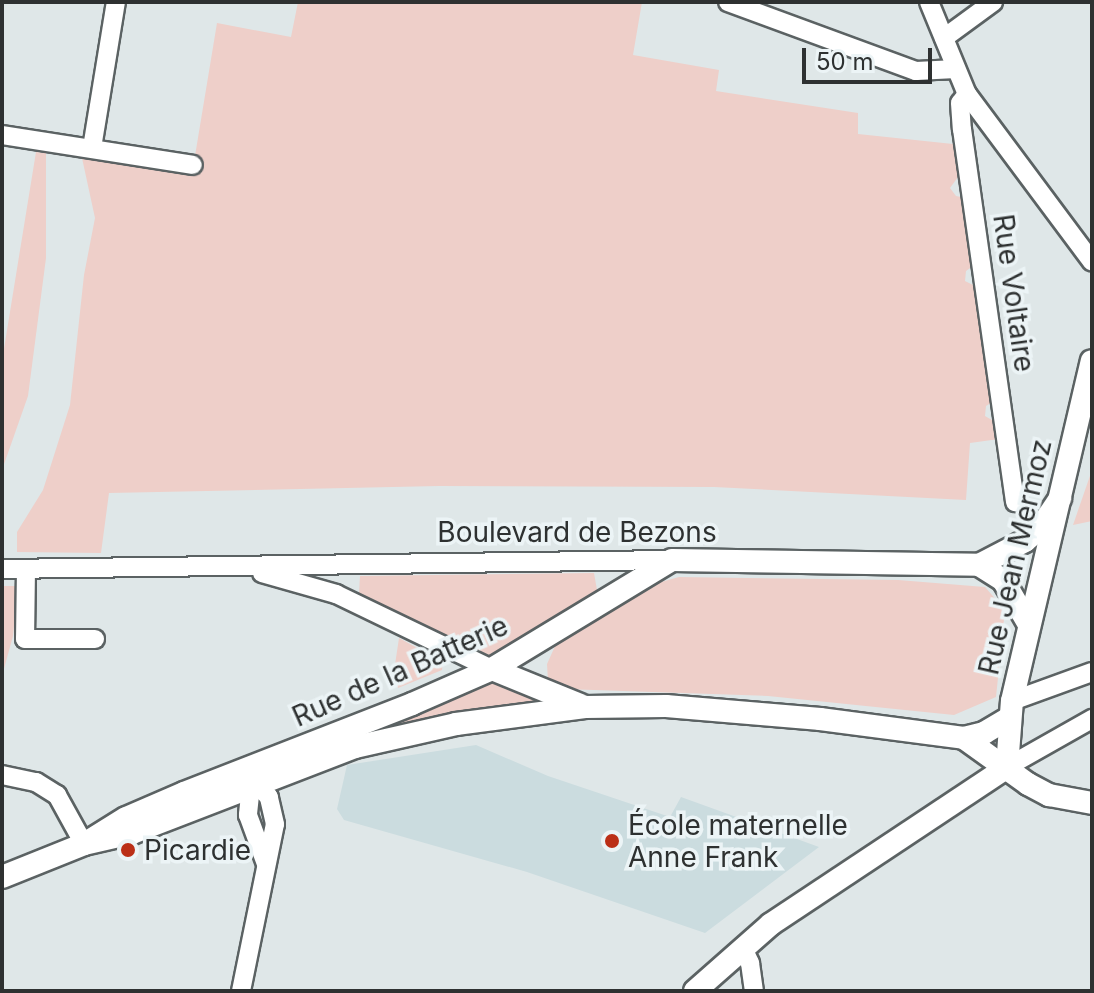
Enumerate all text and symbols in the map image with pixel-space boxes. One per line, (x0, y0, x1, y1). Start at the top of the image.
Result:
scale bar (806, 32, 936, 82)
text: 50 m (816, 47, 874, 76)
street label: Rue Voltaire (986, 212, 1042, 374)
street label: Rue Jean Mermoz (972, 436, 1058, 678)
street label: Boulevard de Bezons (437, 515, 717, 549)
street label: Rue de la Batterie (287, 608, 513, 734)
place label: École maternelle Anne Frank (628, 808, 848, 874)
marker: École maternelle Anne Frank (603, 832, 621, 850)
place label: Picardie (144, 833, 251, 867)
marker: Picardie (119, 841, 137, 859)

